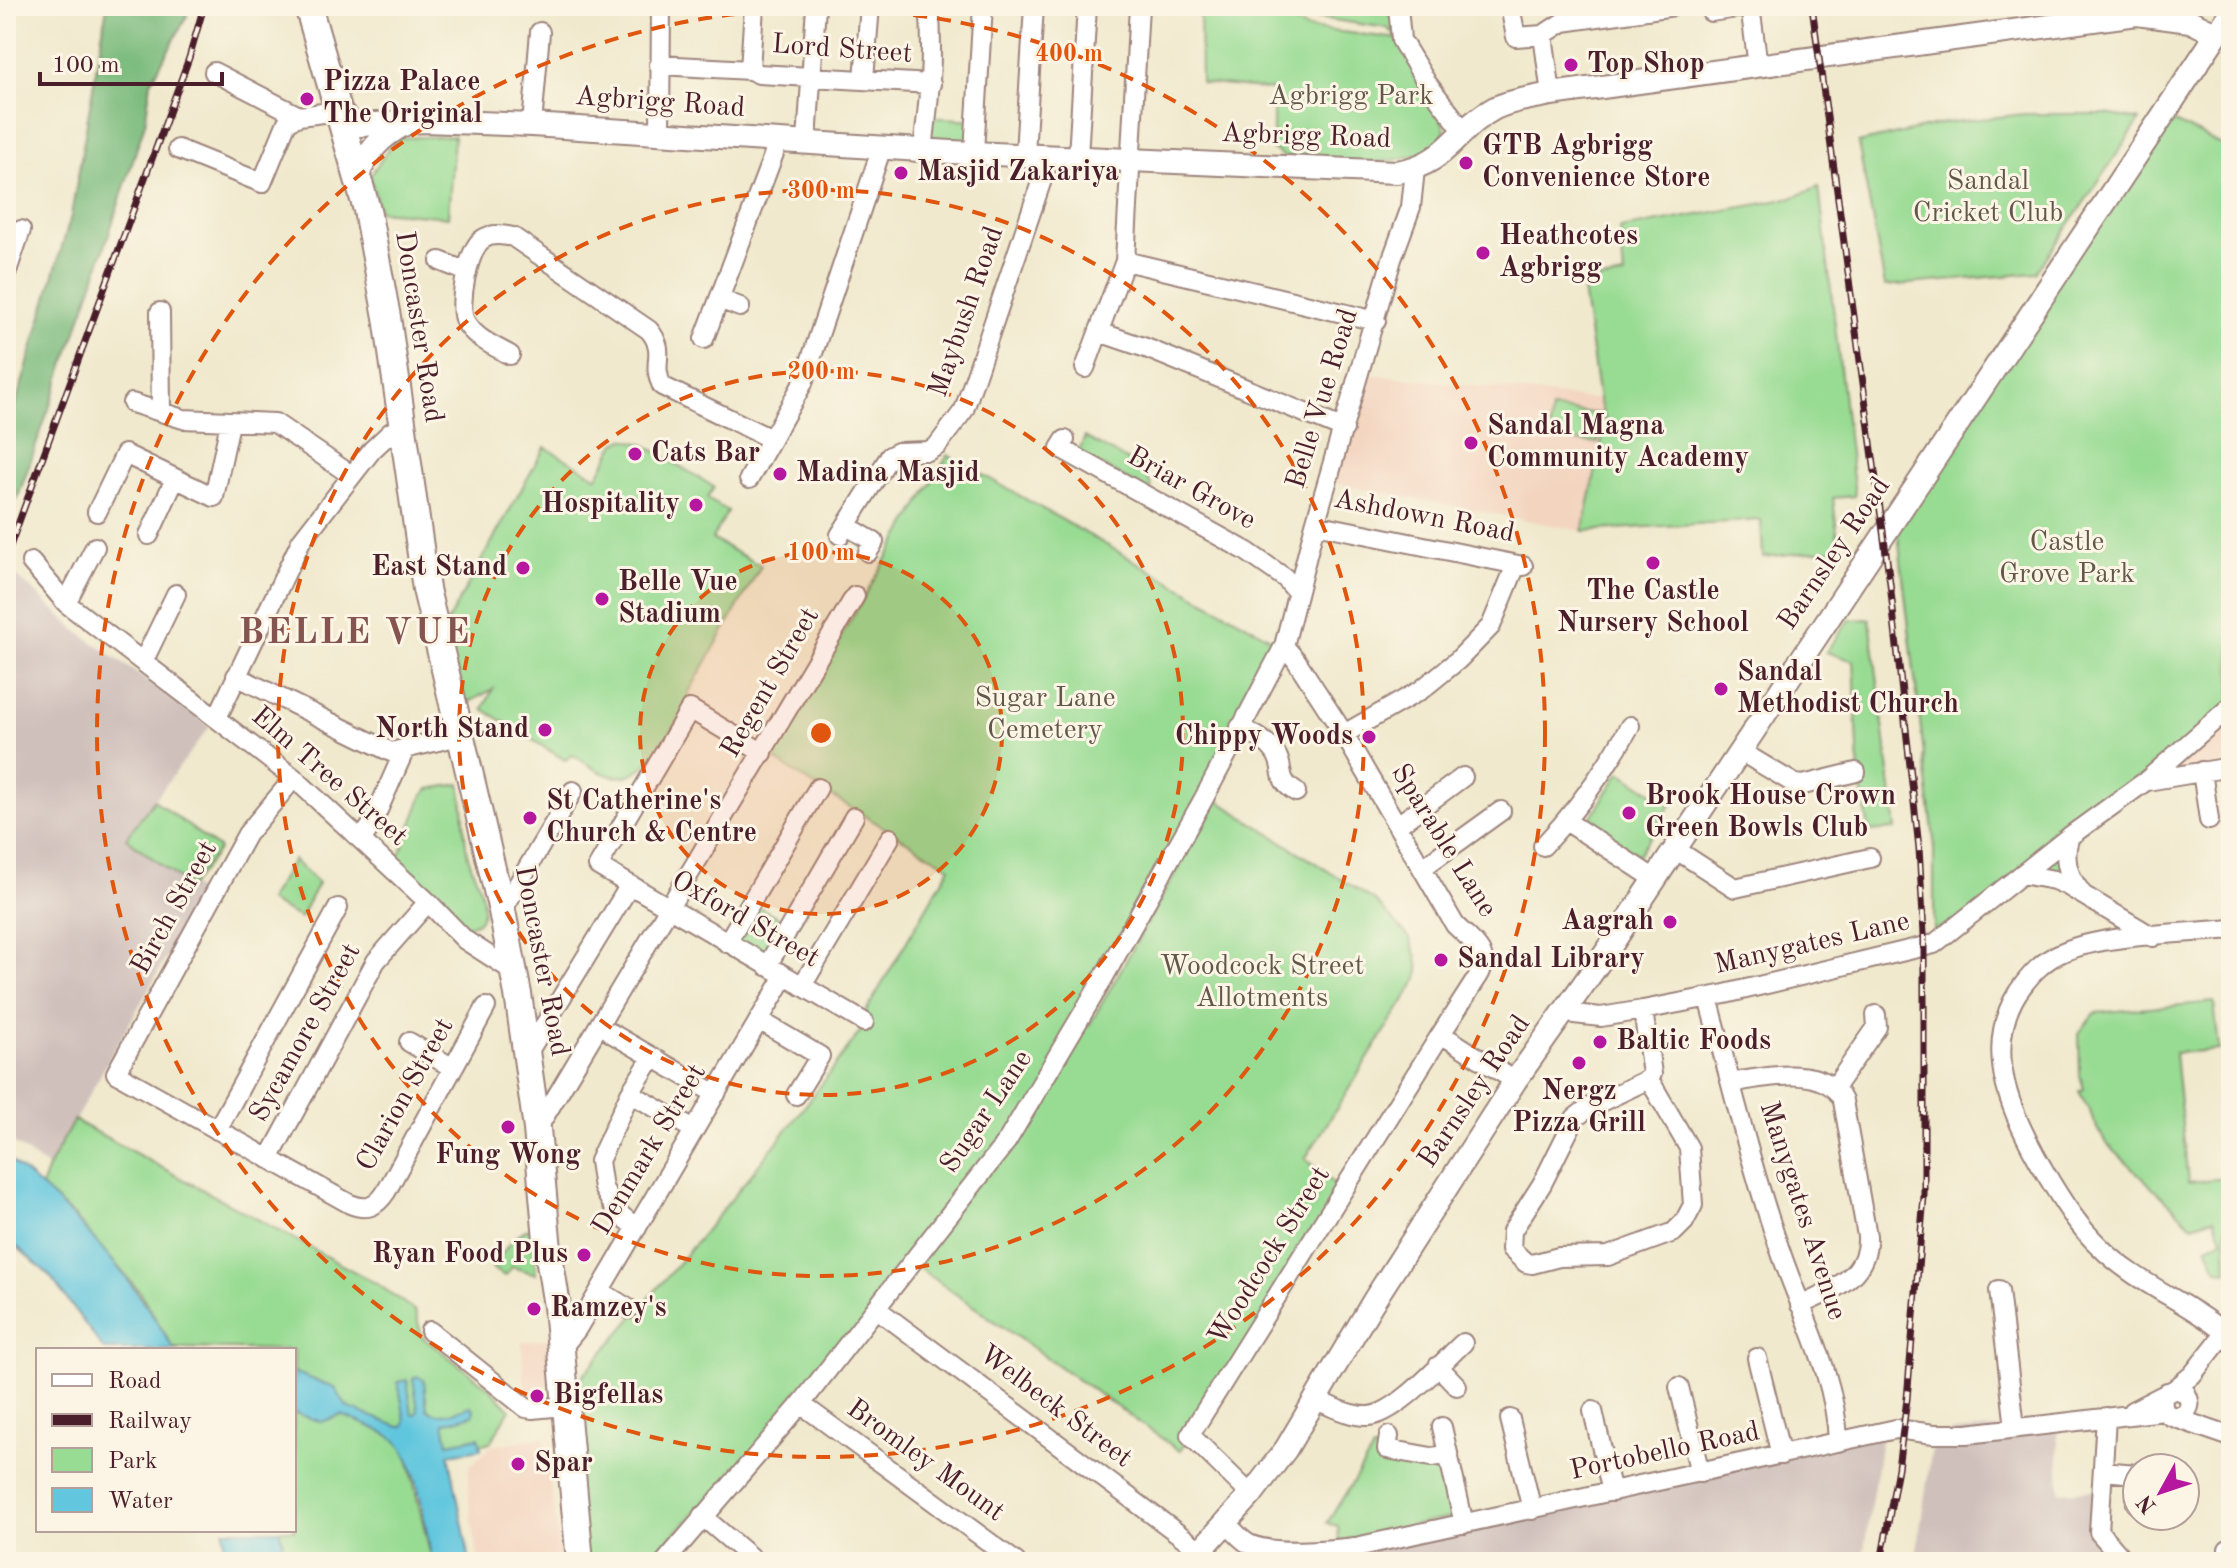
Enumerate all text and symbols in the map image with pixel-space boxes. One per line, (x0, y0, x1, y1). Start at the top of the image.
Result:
street label: Lord Street (771, 31, 913, 69)
scale bar (40, 36, 222, 86)
text: 400 m (1035, 43, 1103, 67)
place label: Top Shop (1587, 51, 1705, 79)
text: 100 m (52, 54, 120, 78)
marker: Top Shop (1562, 56, 1580, 74)
place label: Pizza Palace The Original (323, 69, 483, 129)
street label: Agbrigg Road (574, 83, 746, 123)
park label: Agbrigg Park (1268, 83, 1434, 111)
marker: Pizza Palace The Original (298, 90, 316, 108)
street label: Agbrigg Road (1220, 120, 1392, 154)
place label: GTB Agbrigg Convenience Store (1482, 133, 1710, 193)
marker: GTB Agbrigg Convenience Store (1457, 154, 1475, 172)
place label: Masjid Zakariya (917, 159, 1119, 187)
marker: Masjid Zakariya (892, 164, 910, 182)
park label: Sandal Cricket Club (1913, 168, 2063, 228)
text: 300 m (787, 180, 855, 204)
street label: Maybush Road (925, 223, 1009, 401)
place label: Heathcotes Agbrigg (1499, 223, 1638, 283)
street label: Doncaster Road (389, 229, 447, 425)
marker: Heathcotes Agbrigg (1474, 244, 1492, 262)
street label: Belle Vue Road (1282, 306, 1364, 492)
text: 200 m (787, 361, 855, 385)
place label: Sandal Magna Community Academy (1487, 413, 1749, 473)
marker: Sandal Magna Community Academy (1462, 434, 1480, 452)
place label: Cats Bar (651, 440, 760, 468)
street label: Briar Grove (1122, 442, 1260, 536)
marker: Cats Bar (626, 445, 644, 463)
place label: Madina Masjid (796, 460, 980, 488)
marker: Madina Masjid (771, 465, 789, 483)
street label: Barnsley Road (1774, 473, 1896, 635)
street label: Ashdown Road (1331, 486, 1517, 548)
place label: Hospitality (541, 491, 680, 519)
marker: Hospitality (687, 496, 705, 514)
park label: Castle Grove Park (1999, 529, 2135, 589)
text: 100 m (787, 542, 855, 566)
place label: East Stand (371, 554, 507, 582)
marker: The Castle Nursery School (1644, 554, 1662, 572)
marker: East Stand (514, 559, 532, 577)
place label: Belle Vue Stadium (618, 569, 738, 629)
place label: The Castle Nursery School (1557, 578, 1749, 638)
marker: Belle Vue Stadium (593, 590, 611, 608)
street label: Regent Street (717, 603, 825, 763)
district label: BELLE VUE (239, 616, 471, 652)
place label: Sandal Methodist Church (1737, 659, 1959, 719)
marker: Sandal Methodist Church (1712, 680, 1730, 698)
park label: Sugar Lane Cemetery (974, 685, 1116, 745)
street label: Elm Tree Street (246, 702, 412, 852)
place label: North Stand (375, 716, 529, 744)
centre of rings (807, 719, 835, 747)
marker: North Stand (536, 721, 554, 739)
place label: Chippy Woods (1175, 723, 1353, 751)
marker: Chippy Woods (1360, 728, 1378, 746)
street label: Sparable Lane (1385, 760, 1501, 922)
place label: Brook House Crown Green Bowls Club (1645, 783, 1896, 843)
place label: St Catherine's Church & Centre (546, 788, 757, 848)
marker: Brook House Crown Green Bowls Club (1620, 804, 1638, 822)
marker: St Catherine's Church & Centre (521, 809, 539, 827)
street label: Birch Street (127, 837, 223, 979)
street label: Doncaster Road (509, 863, 573, 1059)
street label: Oxford Street (666, 867, 824, 973)
place label: Aagrah (1561, 908, 1654, 936)
street label: Manygates Lane (1712, 908, 1912, 980)
marker: Aagrah (1661, 913, 1679, 931)
street label: Sycamore Street (245, 939, 367, 1127)
place label: Sandal Library (1457, 946, 1645, 974)
marker: Sandal Library (1432, 951, 1450, 969)
park label: Woodcock Street Allotments (1160, 953, 1364, 1013)
street label: Barnsley Road (1414, 1011, 1536, 1173)
street label: Clarion Street (352, 1014, 460, 1176)
place label: Baltic Foods (1616, 1028, 1771, 1056)
marker: Baltic Foods (1591, 1033, 1609, 1051)
street label: Sugar Lane (936, 1046, 1038, 1178)
marker: Nergz Pizza Grill (1570, 1054, 1588, 1072)
street label: Denmark Street (588, 1060, 712, 1240)
place label: Nergz Pizza Grill (1512, 1078, 1646, 1138)
street label: Manygates Avenue (1753, 1098, 1851, 1324)
marker: Fung Wong (499, 1118, 517, 1136)
place label: Fung Wong (435, 1142, 581, 1170)
street label: Woodcock Street (1204, 1162, 1336, 1350)
place label: Ryan Food Plus (372, 1241, 568, 1269)
marker: Ryan Food Plus (575, 1246, 593, 1264)
place label: Ramzey's (550, 1295, 667, 1323)
marker: Ramzey's (525, 1300, 543, 1318)
street label: Welbeck Street (973, 1341, 1137, 1473)
legend (36, 1348, 296, 1532)
text: Road (108, 1370, 161, 1394)
place label: Bigfellas (553, 1382, 663, 1410)
marker: Bigfellas (528, 1387, 546, 1405)
street label: Bromley Mount (841, 1395, 1009, 1527)
text: Railway (108, 1410, 192, 1434)
street label: Portobello Road (1568, 1418, 1762, 1486)
text: Park (108, 1450, 157, 1474)
place label: Spar (534, 1450, 593, 1478)
north arrow (2121, 1452, 2201, 1532)
marker: Spar (509, 1455, 527, 1473)
text: Water (108, 1490, 173, 1514)
text: N (2133, 1490, 2161, 1517)

